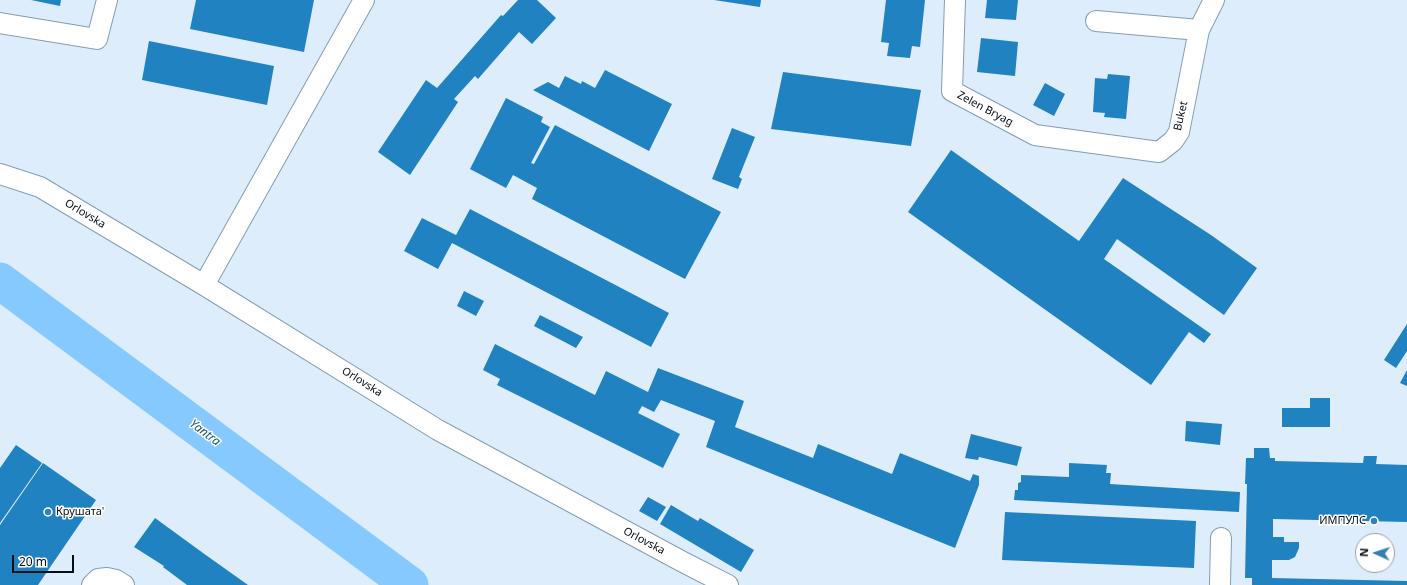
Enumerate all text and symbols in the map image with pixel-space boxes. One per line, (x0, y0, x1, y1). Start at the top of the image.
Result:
street label: Zelen Bryag (955, 89, 1015, 129)
street label: Buket (1171, 100, 1191, 132)
street label: Orlovska (62, 197, 108, 231)
street label: Orlovska (339, 364, 385, 400)
water label: Yantra (187, 417, 223, 449)
place label: Крушата' (56, 505, 104, 519)
marker: Крушата' (43, 507, 53, 517)
place label: ИМПУЛС (1319, 514, 1366, 528)
marker: ИМПУЛС (1369, 516, 1379, 526)
street label: Orlovska (621, 525, 667, 557)
north arrow (1355, 533, 1395, 573)
scale bar (14, 547, 76, 573)
text: N (1356, 548, 1371, 557)
text: 20 m (19, 553, 47, 570)

